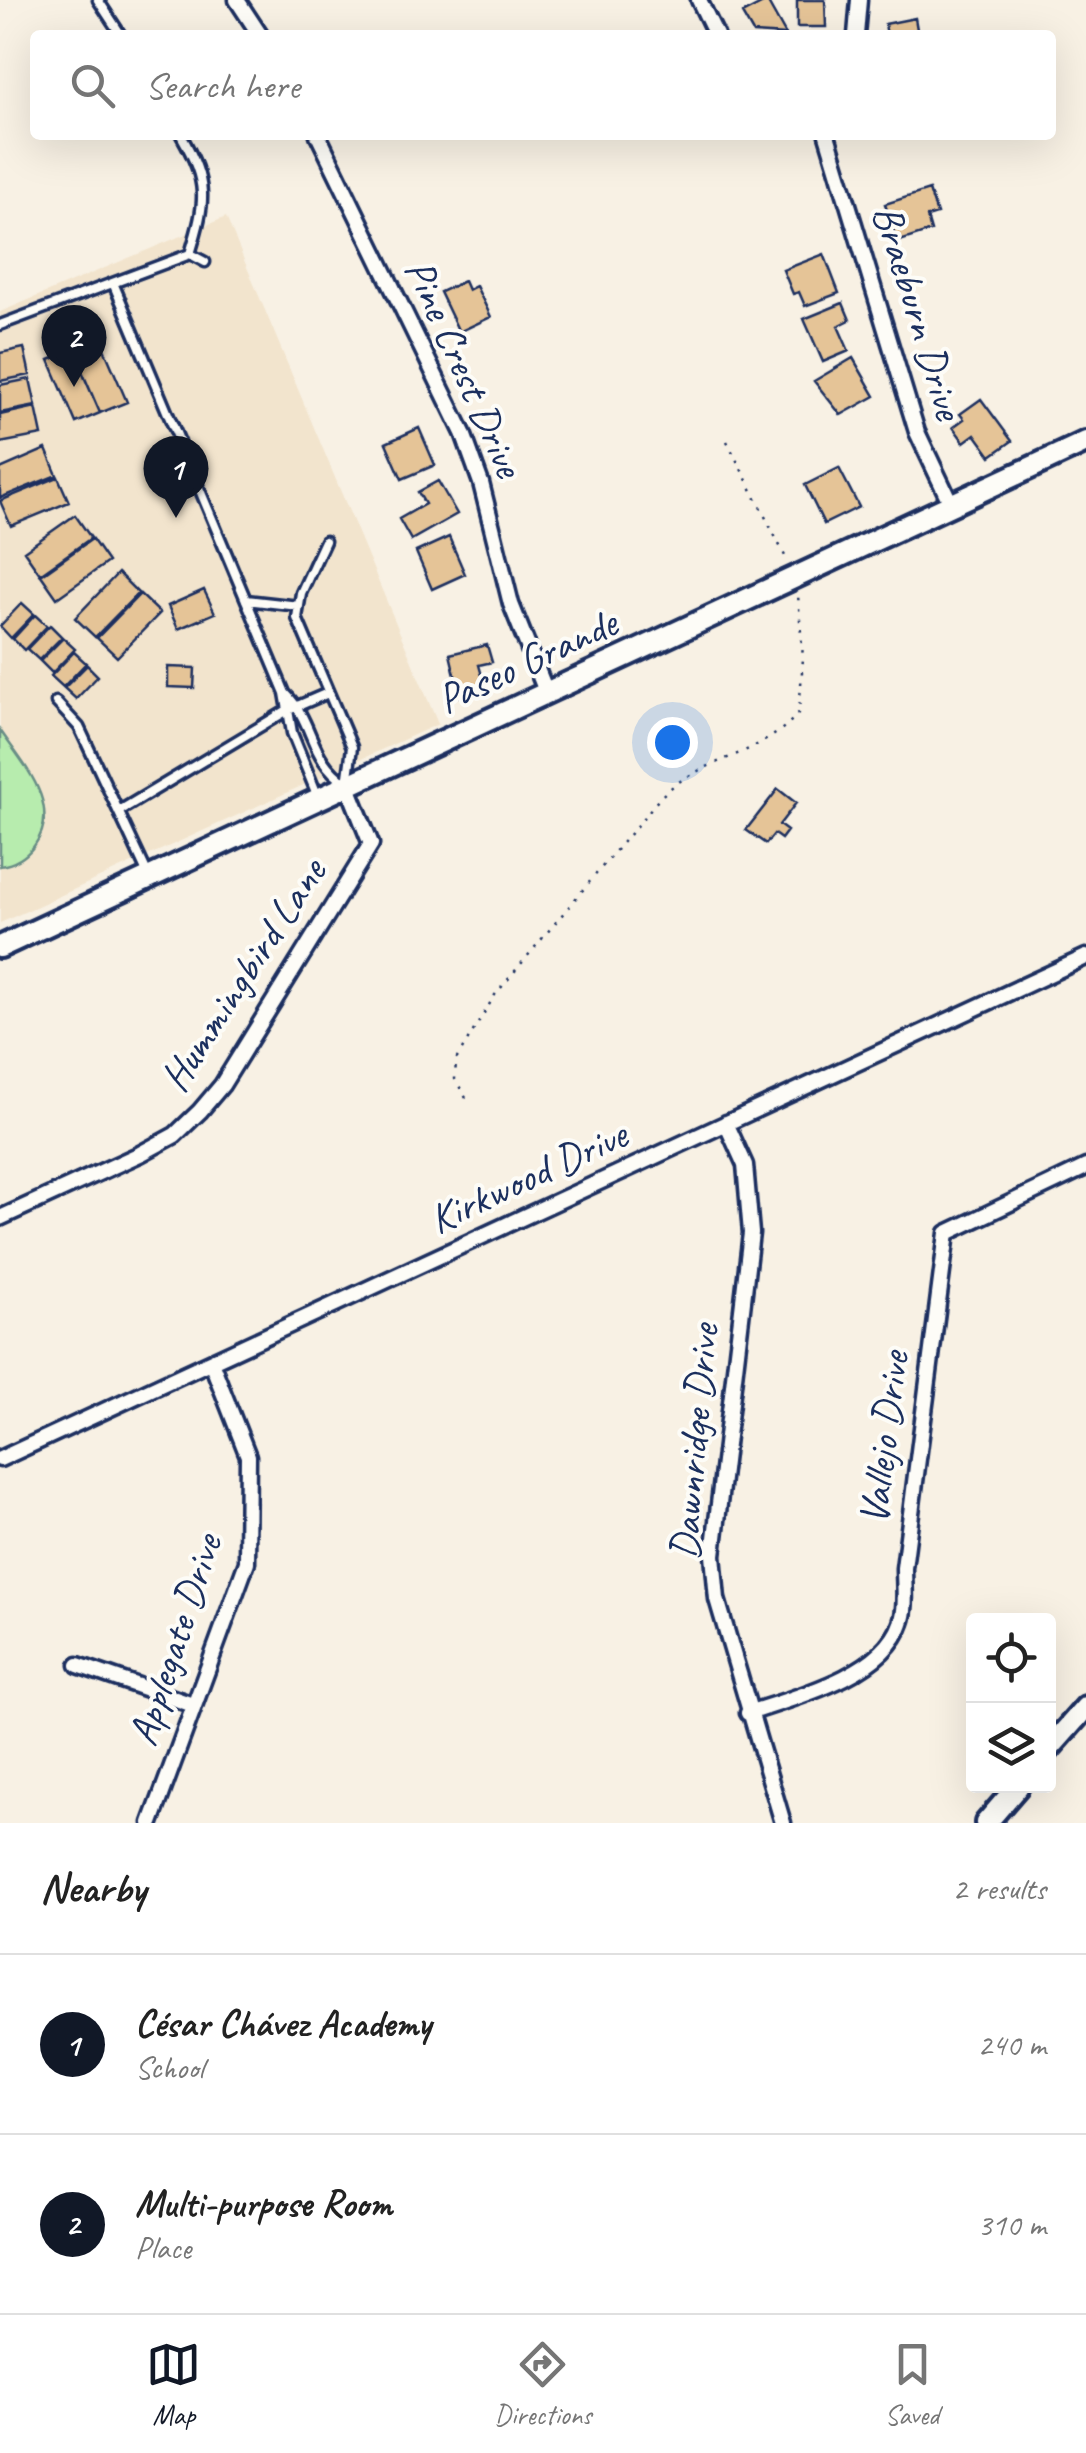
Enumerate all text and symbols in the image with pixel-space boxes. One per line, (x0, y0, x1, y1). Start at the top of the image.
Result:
search box (30, 30, 1056, 140)
icon: search (65, 58, 120, 113)
text: Search here (145, 62, 300, 109)
street label: Braeburn Drive (860, 198, 976, 428)
street label: Pine Crest Drive (392, 251, 536, 487)
pin: 2 (42, 304, 106, 387)
pin: 1 (144, 436, 208, 518)
street label: Paseo Grande (429, 595, 628, 726)
your location (647, 717, 698, 768)
street label: Hummingbird Lane (148, 847, 339, 1101)
street label: Kirkwood Drive (421, 1107, 638, 1246)
street label: Dawnridge Drive (657, 1320, 731, 1562)
street label: Vallejo Drive (847, 1346, 921, 1527)
street label: Applegate Drive (116, 1526, 235, 1752)
map controls (966, 1613, 1056, 1793)
button: locate (966, 1613, 1056, 1703)
button: layers (966, 1703, 1056, 1793)
text: Nearby (40, 1862, 146, 1915)
text: 2 results (952, 1868, 1046, 1909)
text: César Chávez Academy (135, 2000, 431, 2047)
text: 1 (65, 2024, 80, 2065)
text: 240 m (977, 2024, 1046, 2065)
text: School (135, 2047, 204, 2088)
text: Multi-purpose Room (135, 2180, 392, 2227)
text: 2 (65, 2204, 80, 2245)
text: 310 m (977, 2204, 1046, 2245)
text: Place (135, 2227, 191, 2268)
tab: Map (146, 2337, 201, 2432)
tab: Directions (494, 2337, 592, 2432)
tab: Saved (885, 2337, 940, 2432)

